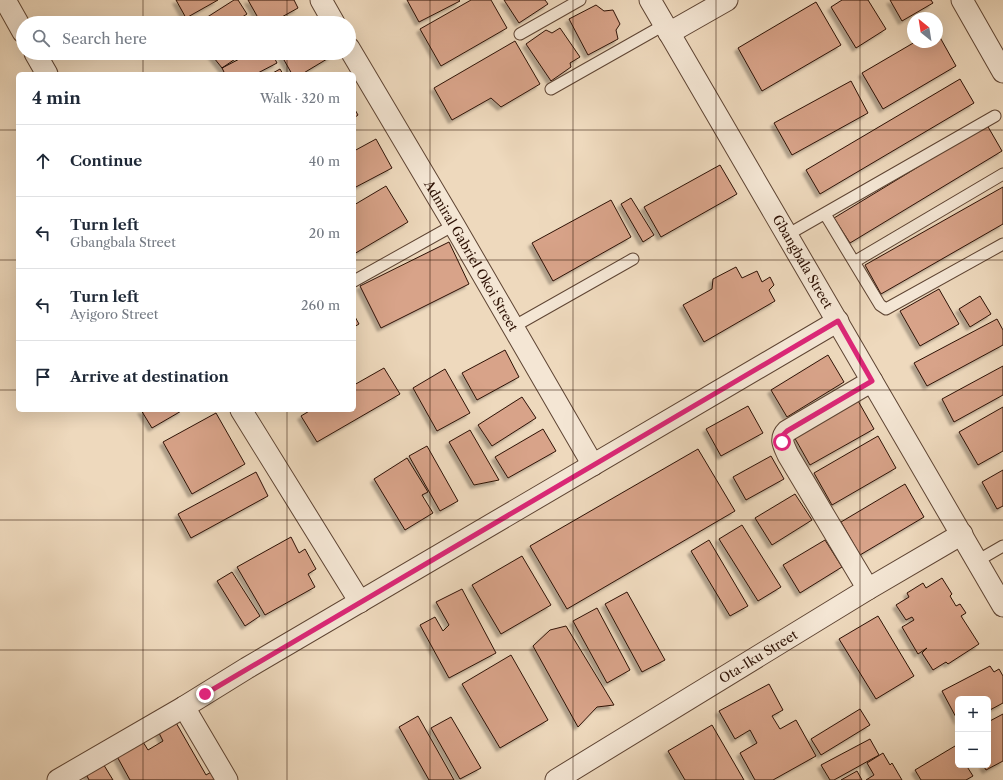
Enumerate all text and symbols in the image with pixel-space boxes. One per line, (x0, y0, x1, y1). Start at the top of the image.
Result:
north arrow (907, 12, 943, 48)
search box (16, 16, 356, 60)
icon: search (30, 27, 52, 49)
text: Search here (62, 29, 147, 48)
text: 4 min (32, 88, 81, 108)
text: Walk · 320 m (260, 90, 340, 106)
icon: ahead (32, 150, 54, 172)
text: Continue (70, 151, 142, 170)
text: 40 m (309, 153, 340, 169)
street label: Admiral Gabriel Okoi Street (421, 176, 522, 334)
street label: Gbangbala Street (770, 212, 837, 312)
text: Turn left (70, 215, 139, 234)
icon: left (32, 222, 54, 244)
text: 20 m (309, 225, 340, 241)
text: Gbangbala Street (70, 234, 176, 250)
text: Turn left (70, 287, 139, 306)
icon: left (32, 294, 54, 316)
text: 260 m (301, 297, 340, 313)
text: Ayigoro Street (70, 306, 158, 322)
icon: arrive (32, 366, 54, 388)
text: Arrive at destination (70, 367, 229, 386)
route start (773, 433, 791, 451)
street label: Ota-Iku Street (716, 626, 801, 686)
route end (196, 685, 214, 703)
map controls (955, 696, 991, 768)
button: + (955, 696, 991, 732)
button: − (955, 732, 991, 768)

